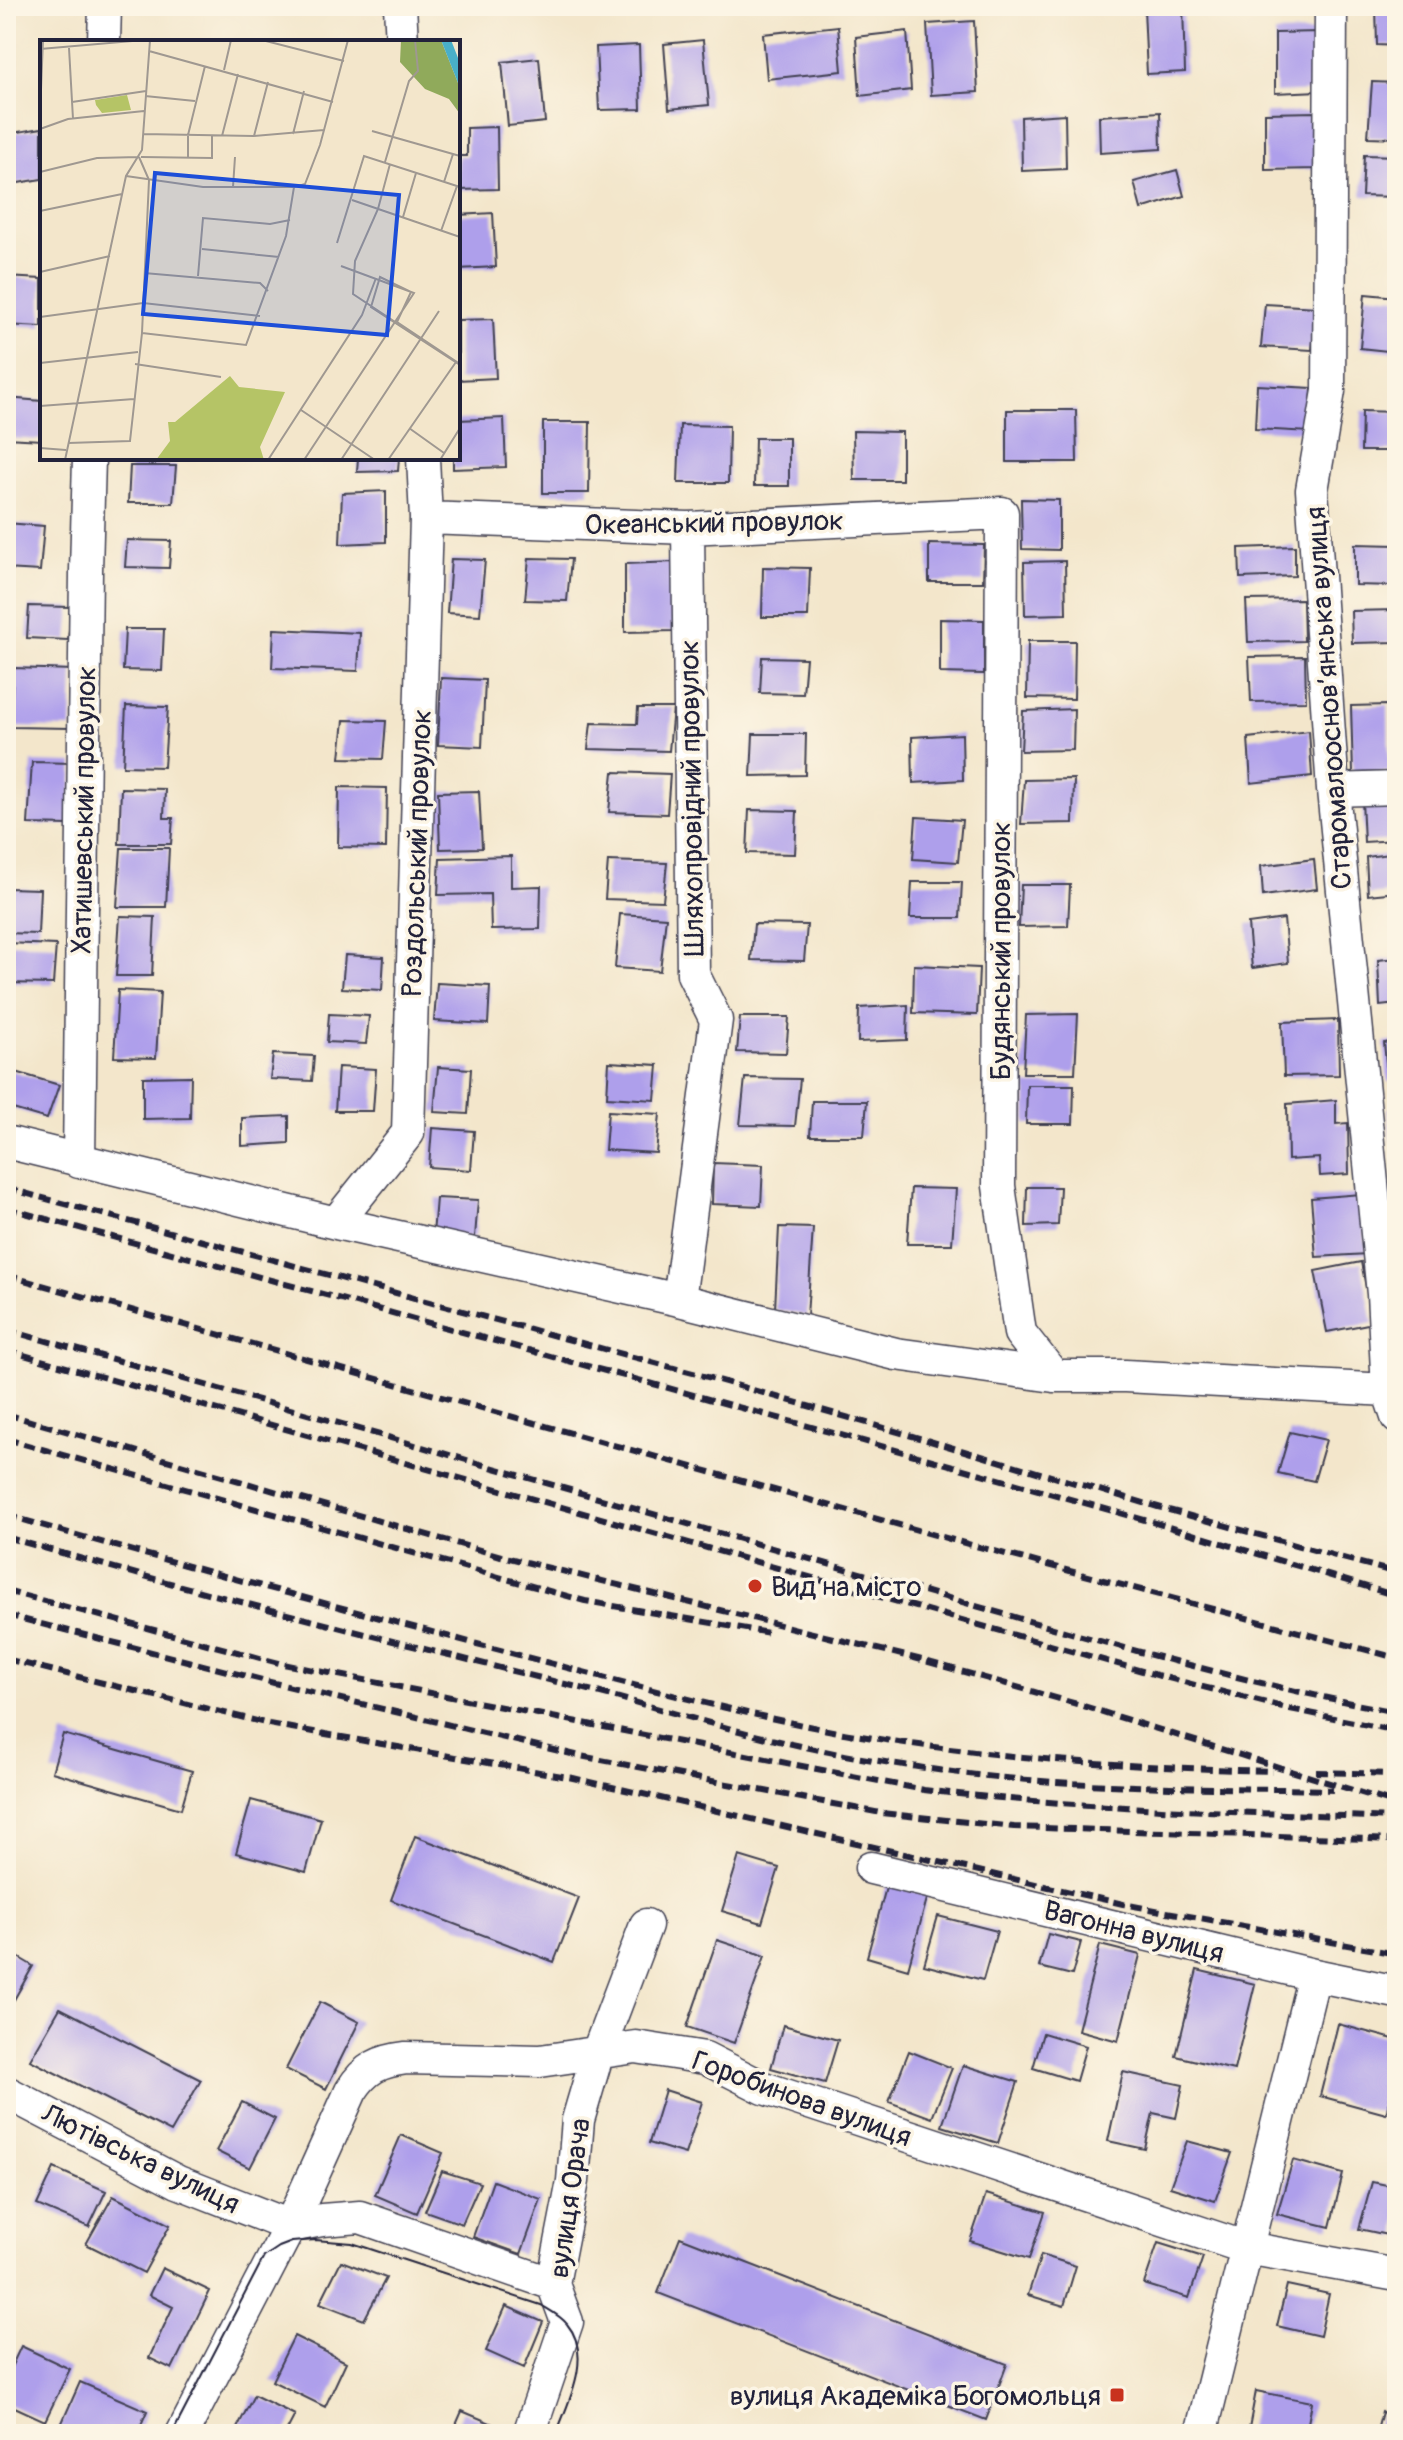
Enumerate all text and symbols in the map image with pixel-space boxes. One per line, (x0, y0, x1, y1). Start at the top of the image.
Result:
inset map (40, 40, 460, 460)
street label: Океанський провулок (584, 504, 844, 543)
street label: Старомалооснов’янська вулиця (1299, 505, 1360, 891)
street label: Шляхопровідний провулок (672, 640, 713, 956)
street label: Хатишевський провулок (64, 666, 105, 954)
street label: Роздольський провулок (395, 709, 440, 998)
street label: Будянський провулок (984, 822, 1019, 1080)
place label: Вид на місто (771, 1570, 921, 1605)
marker: Вид на місто (746, 1577, 764, 1595)
street label: Вагонна вулиця (1040, 1893, 1227, 1972)
street label: Горобинова вулиця (687, 2044, 916, 2155)
street label: Лютівська вулиця (35, 2096, 245, 2222)
street label: вулиця Орача (542, 2116, 599, 2280)
place label: вулиця Академіка Богомольця (730, 2379, 1101, 2414)
marker: вулиця Академіка Богомольця (1108, 2386, 1126, 2404)

